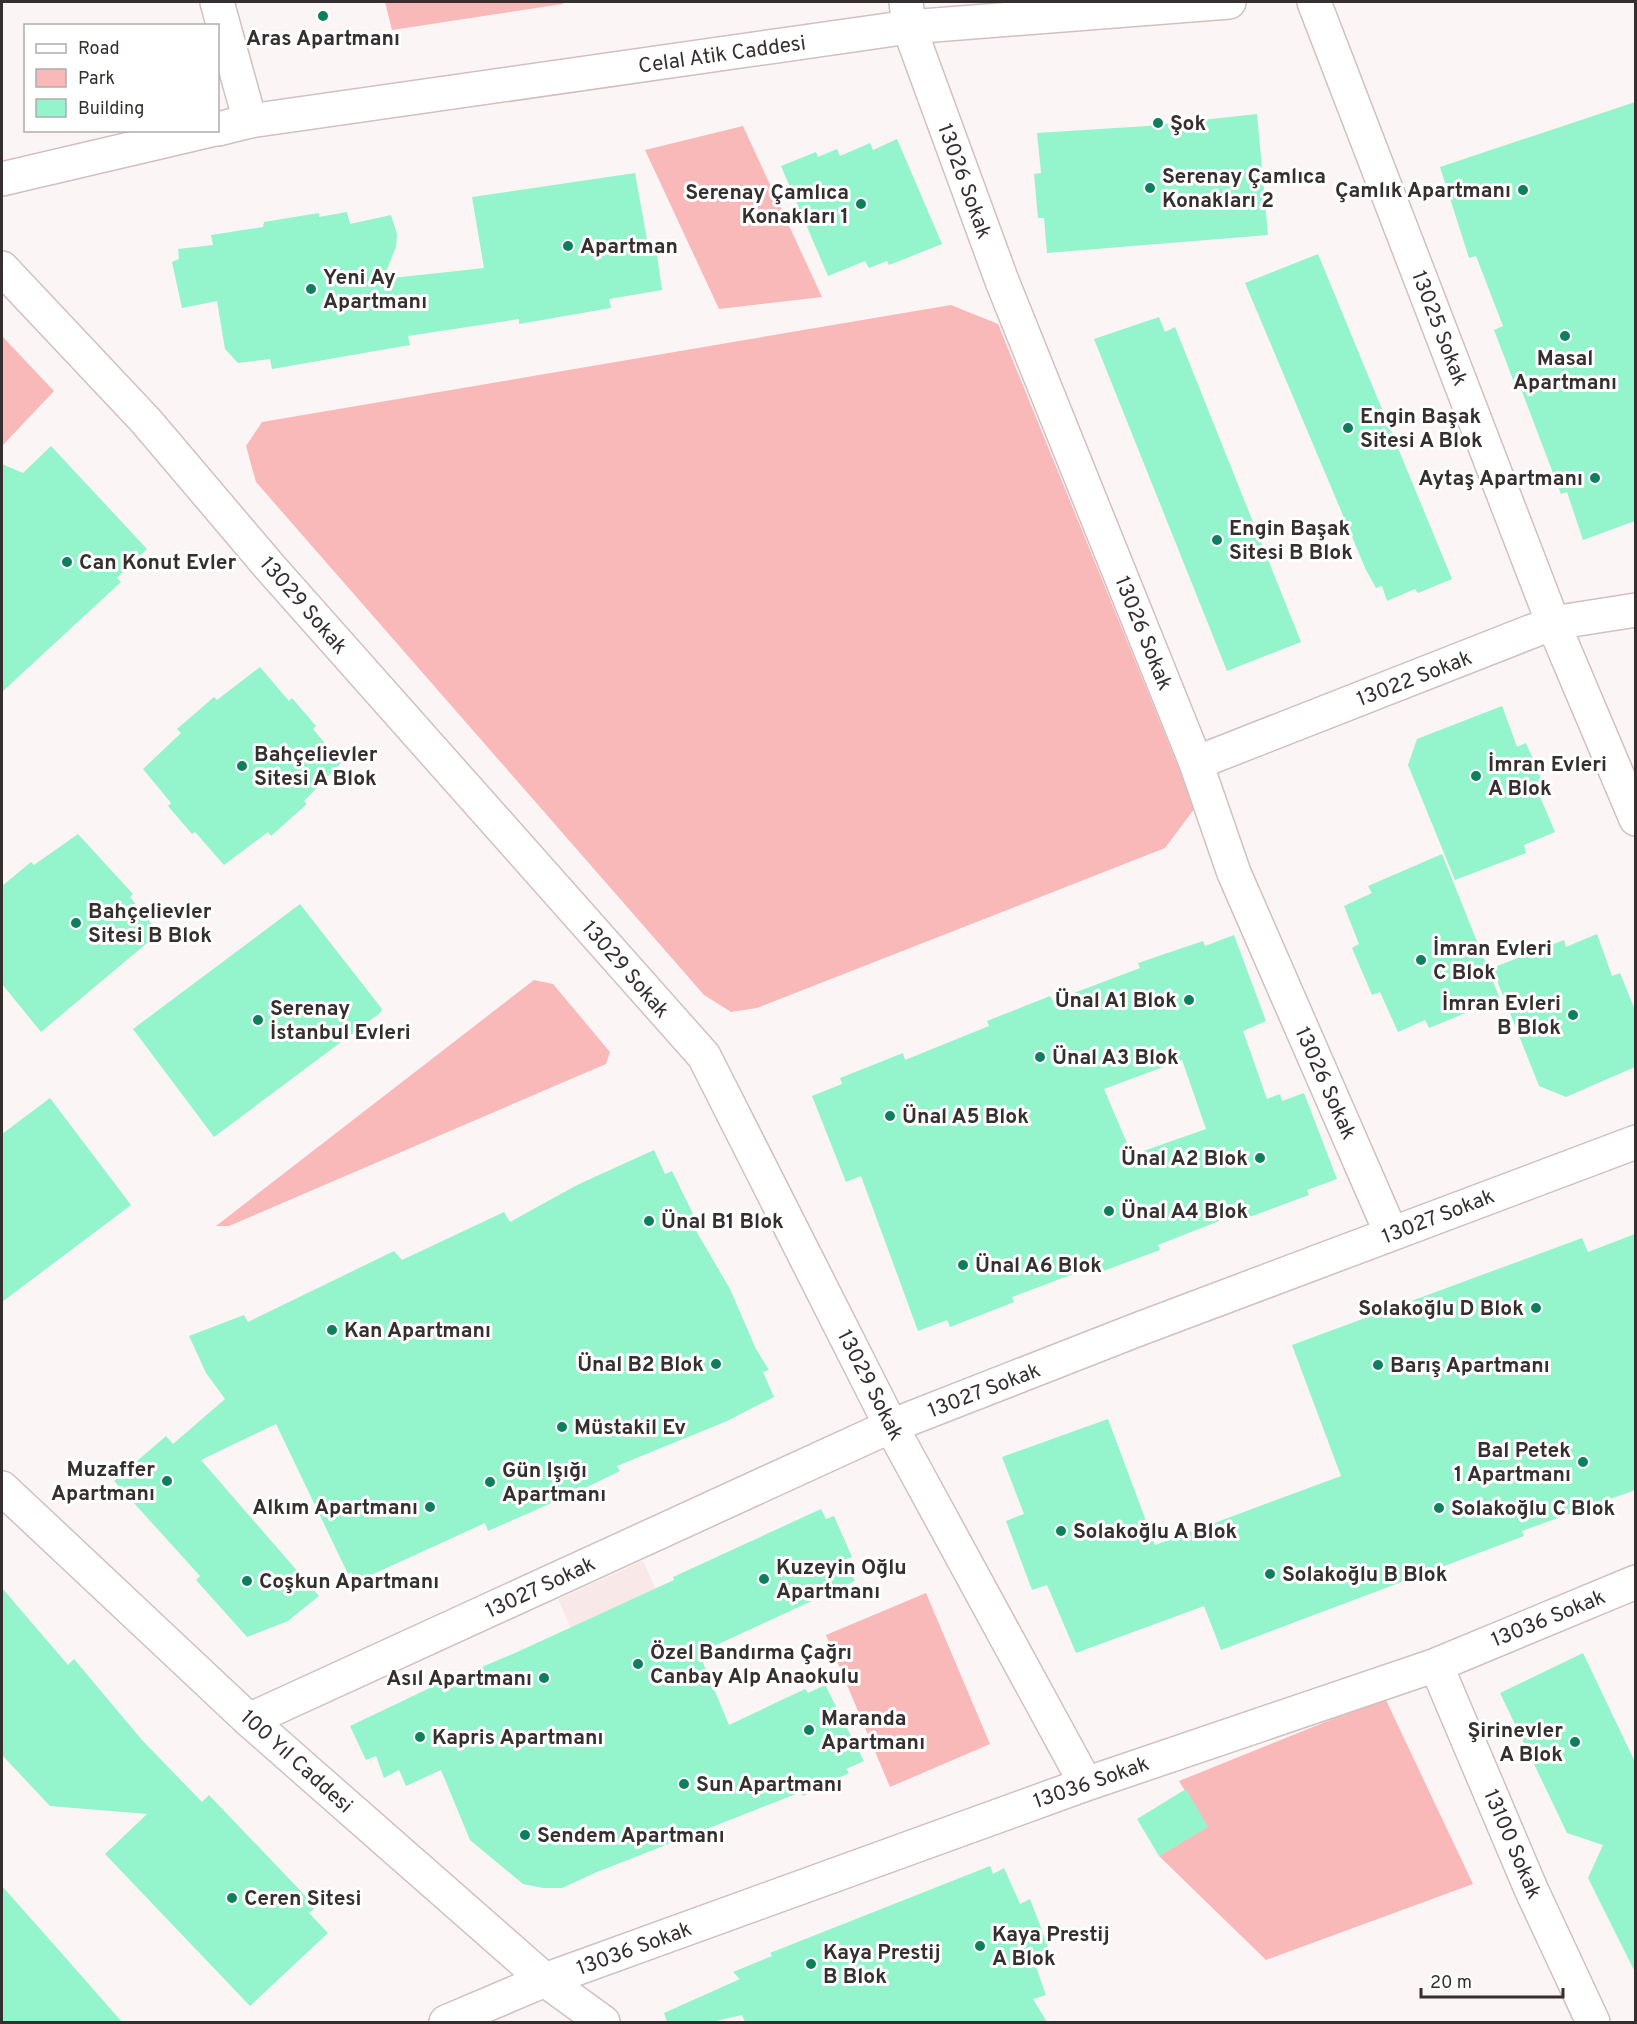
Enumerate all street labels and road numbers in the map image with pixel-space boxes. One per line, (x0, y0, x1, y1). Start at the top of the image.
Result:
street label: Celal Atik Caddesi (637, 30, 808, 81)
street label: 13026 Sokak (930, 120, 997, 243)
street label: 13025 Sokak (1404, 267, 1473, 390)
street label: 13029 Sokak (253, 552, 353, 660)
street label: 13026 Sokak (1107, 572, 1178, 695)
street label: 13022 Sokak (1353, 645, 1476, 714)
street label: 13029 Sokak (575, 916, 675, 1024)
street label: 13026 Sokak (1288, 1023, 1362, 1144)
street label: 13027 Sokak (1379, 1184, 1499, 1251)
street label: 13029 Sokak (830, 1326, 909, 1446)
street label: 13027 Sokak (925, 1358, 1045, 1425)
street label: 13027 Sokak (481, 1551, 600, 1626)
street label: 13036 Sokak (1488, 1584, 1610, 1654)
street label: 100 Yıl Caddesi (234, 1705, 358, 1820)
street label: 13036 Sokak (1030, 1751, 1153, 1816)
street label: 13100 Sokak (1476, 1786, 1547, 1904)
street label: 13036 Sokak (573, 1916, 696, 1983)

